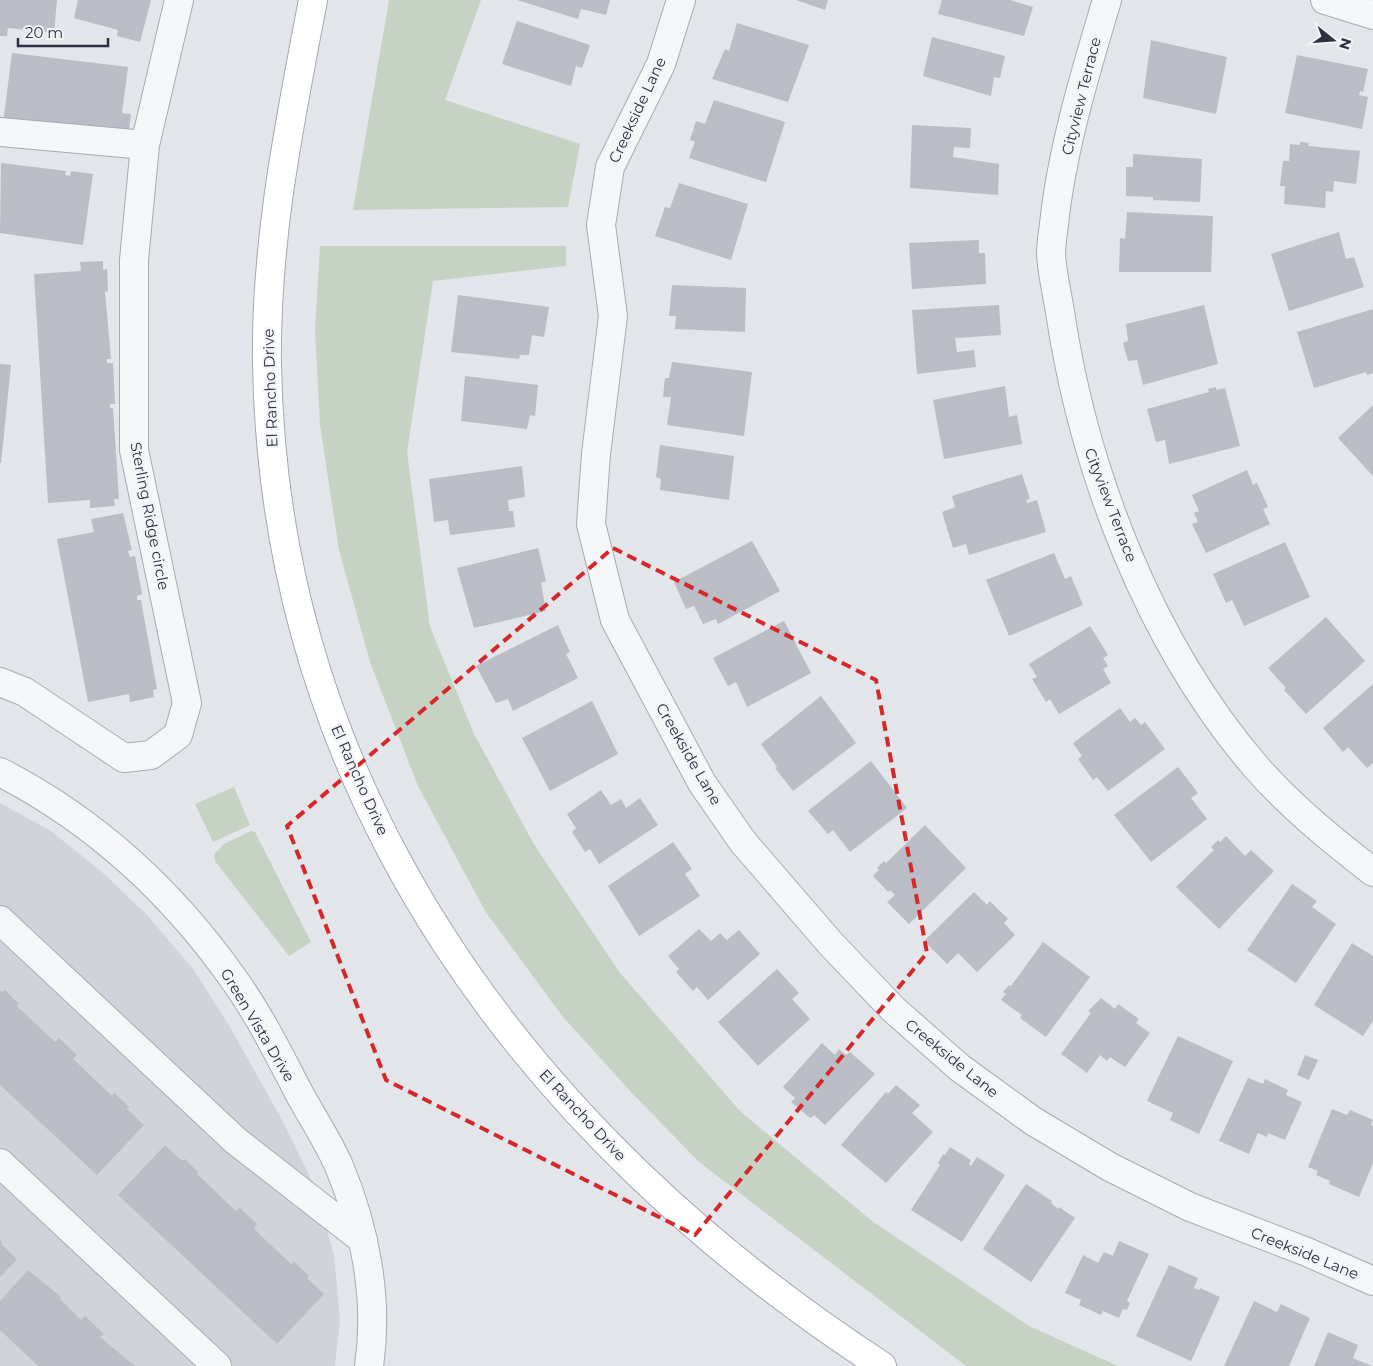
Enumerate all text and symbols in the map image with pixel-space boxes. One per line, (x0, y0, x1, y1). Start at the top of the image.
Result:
scale bar (18, 15, 108, 47)
north arrow (1308, 15, 1358, 65)
text: 20 m (25, 23, 63, 42)
street label: Cityview Terrace (1057, 35, 1105, 157)
text: N (1335, 36, 1356, 52)
street label: Creekside Lane (604, 54, 670, 166)
street label: El Rancho Drive (258, 328, 282, 448)
street label: Sterling Ridge circle (126, 440, 174, 592)
street label: Cityview Terrace (1081, 445, 1141, 565)
street label: Creekside Lane (652, 700, 726, 808)
street label: El Rancho Drive (327, 722, 393, 838)
street label: Green Vista Drive (217, 965, 299, 1085)
street label: Creekside Lane (901, 1015, 1003, 1101)
street label: El Rancho Drive (536, 1065, 630, 1165)
street label: Creekside Lane (1248, 1223, 1362, 1283)

